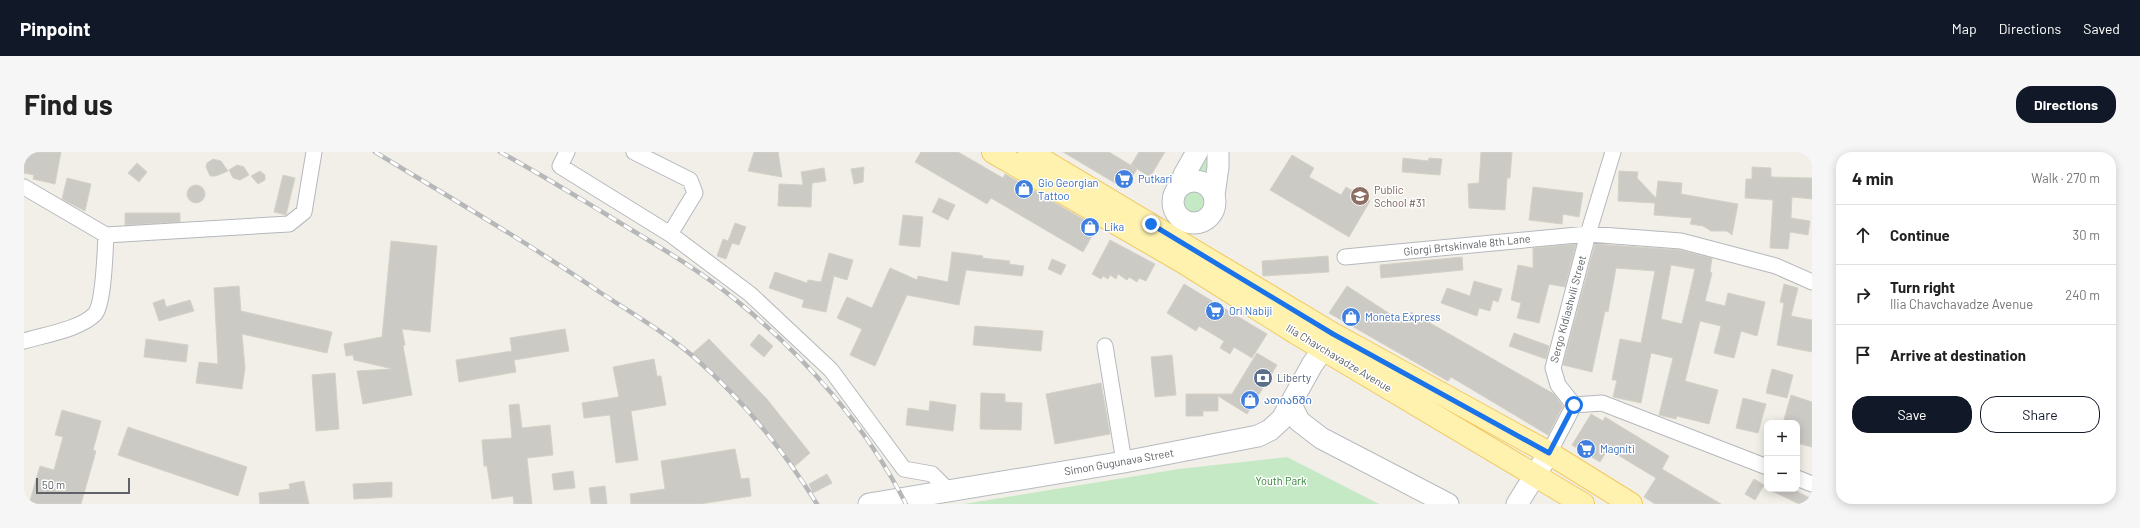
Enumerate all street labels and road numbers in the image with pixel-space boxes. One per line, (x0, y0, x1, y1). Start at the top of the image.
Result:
street label: Giorgi Brtskinvale 8th Lane (1403, 231, 1531, 258)
street label: Sergo Kldiashvili Street (1547, 254, 1588, 364)
street label: Ilia Chavchavadze Avenue (1284, 321, 1395, 394)
street label: Simon Gugunava Street (1063, 445, 1175, 478)

